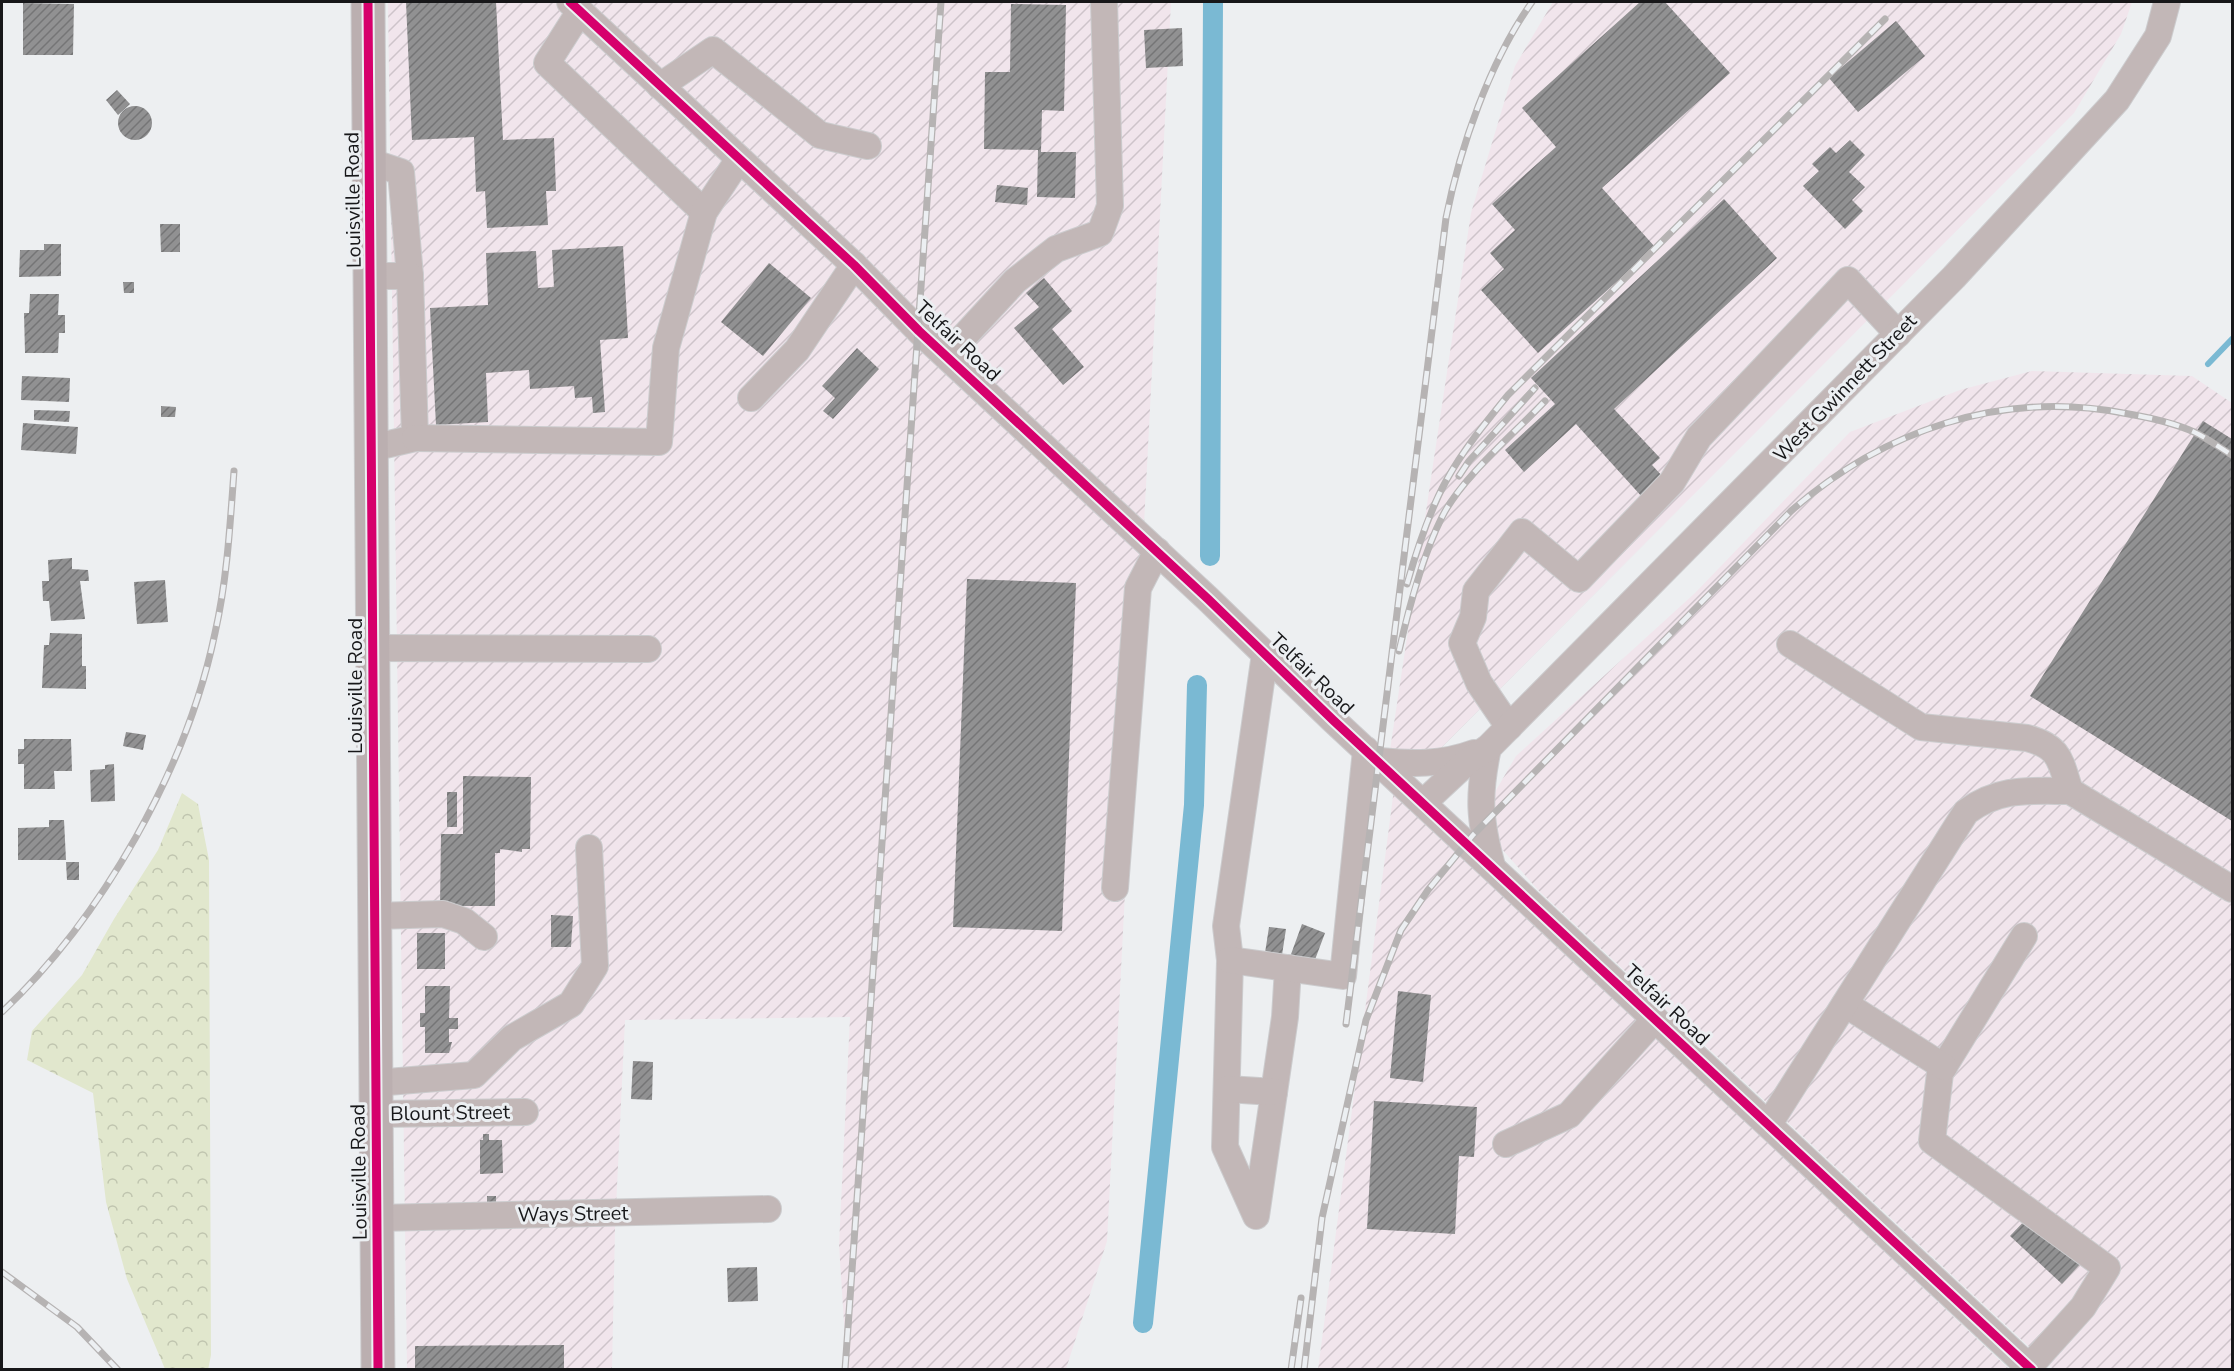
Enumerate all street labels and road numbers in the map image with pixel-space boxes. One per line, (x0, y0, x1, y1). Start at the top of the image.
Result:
street label: Louisville Road (338, 132, 368, 268)
street label: Telfair Road (909, 294, 1007, 388)
street label: West Gwinnett Street (1767, 307, 1923, 468)
street label: Louisville Road (342, 618, 369, 754)
street label: Telfair Road (1264, 627, 1360, 721)
street label: Telfair Road (1618, 958, 1716, 1052)
street label: Blount Street (390, 1098, 511, 1128)
street label: Louisville Road (344, 1104, 374, 1240)
street label: Ways Street (517, 1200, 630, 1228)

